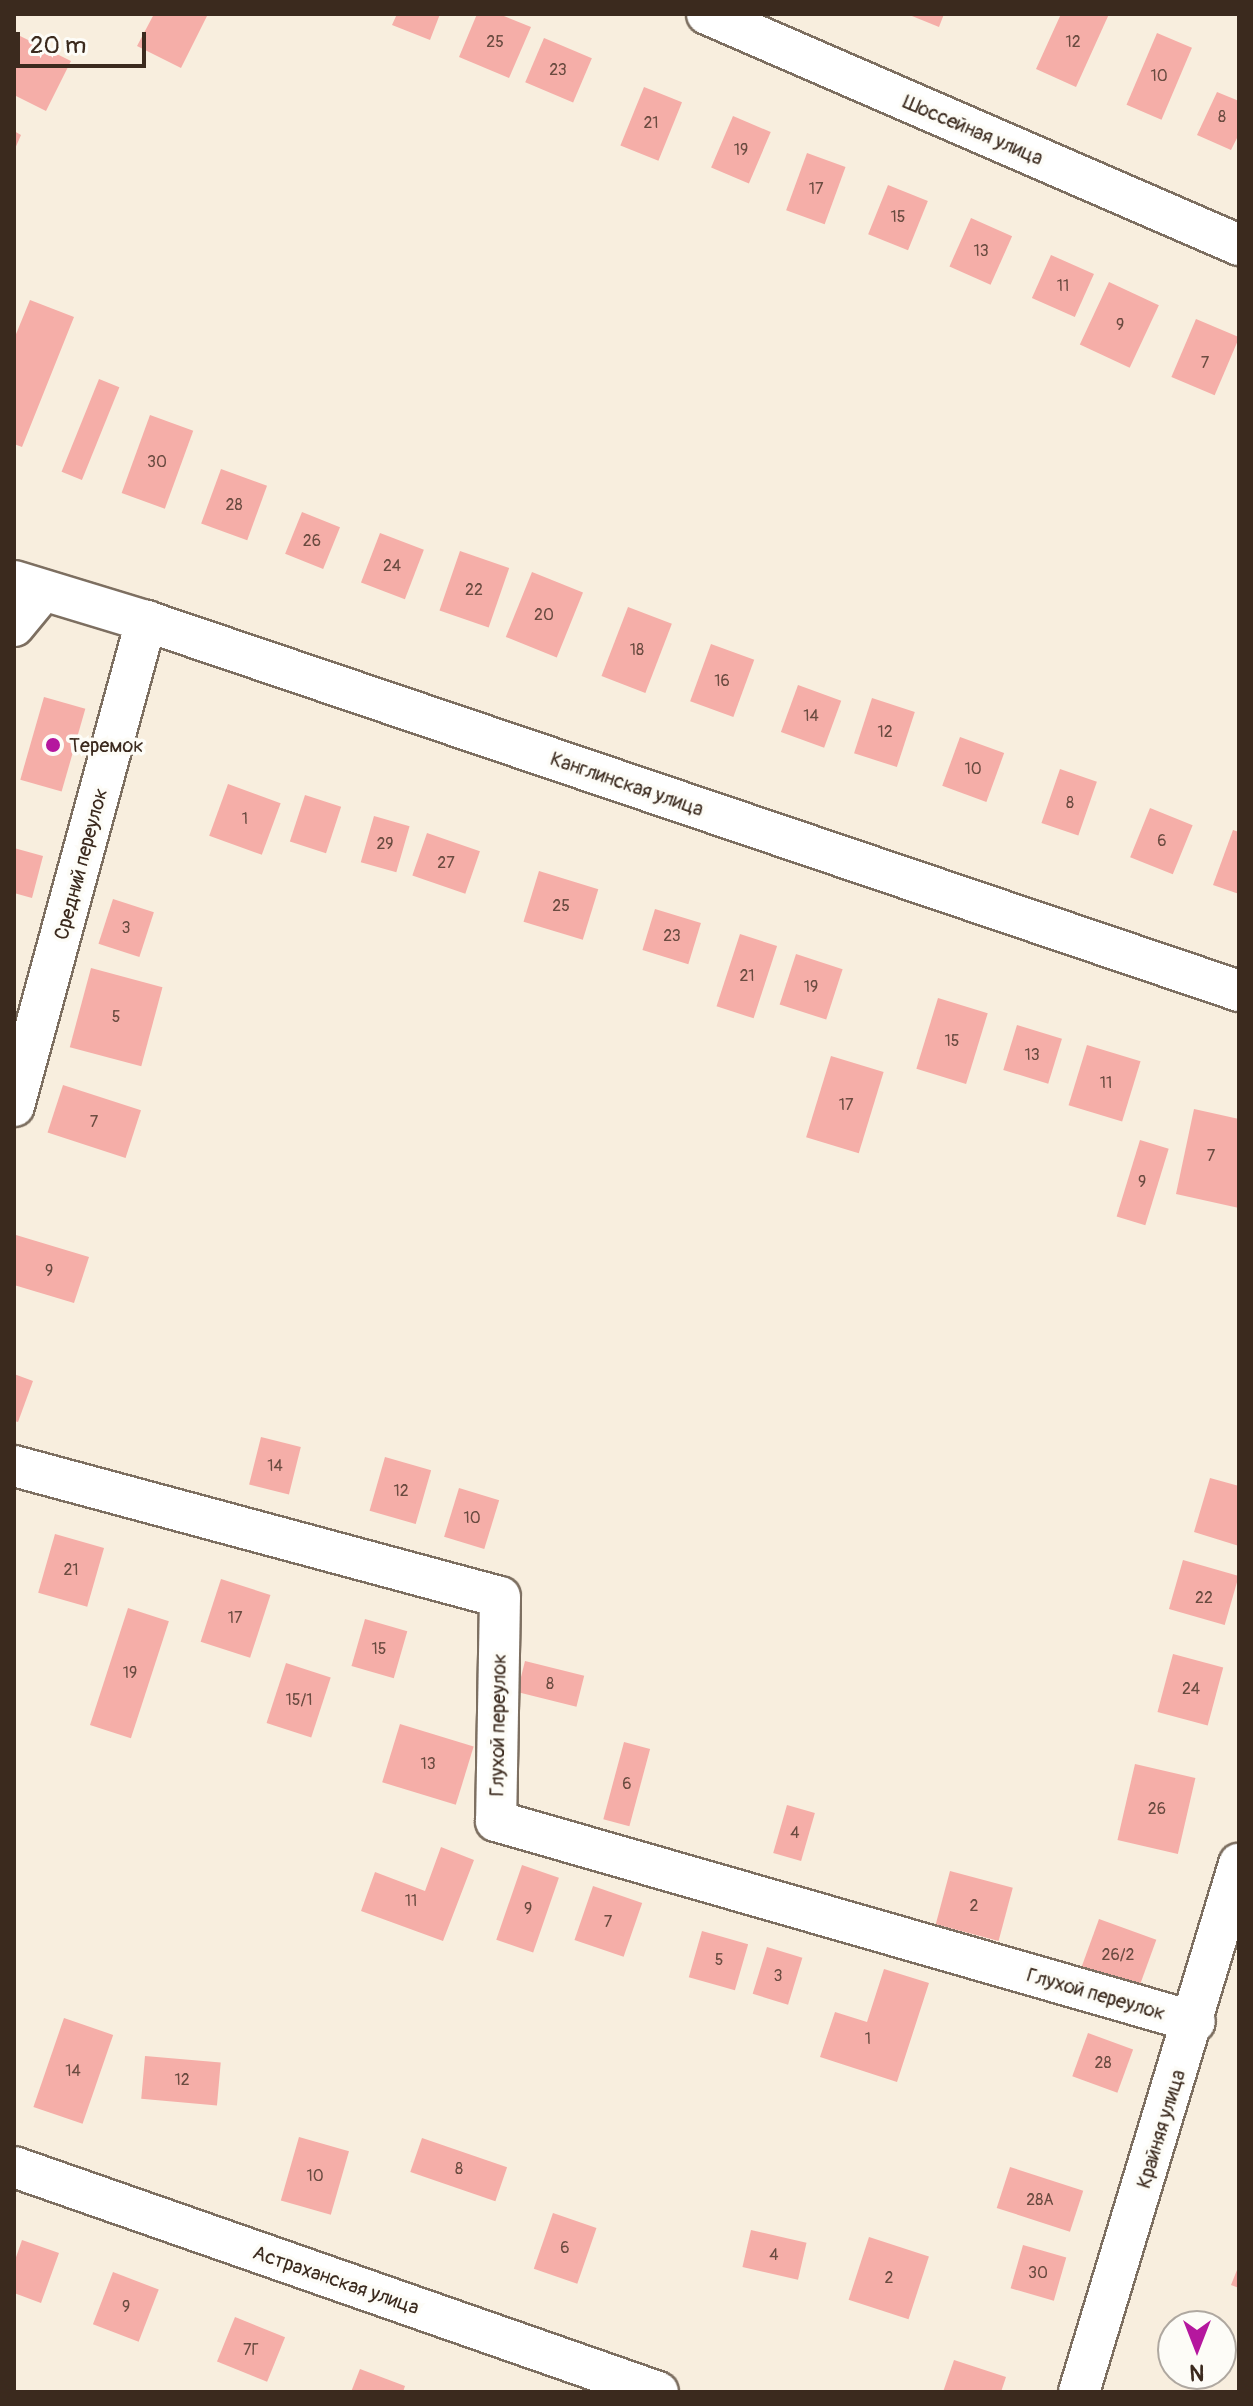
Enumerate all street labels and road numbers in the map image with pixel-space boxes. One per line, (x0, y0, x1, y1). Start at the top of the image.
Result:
street label: Шоссейная улица (899, 90, 1047, 170)
street label: Канглинская улица (547, 747, 707, 821)
street label: Средний переулок (49, 786, 113, 942)
street label: Глухой переулок (485, 1653, 511, 1797)
street label: Глухой переулок (1024, 1963, 1168, 2025)
street label: Крайняя улица (1132, 2067, 1190, 2191)
street label: Астраханская улица (250, 2240, 422, 2320)

